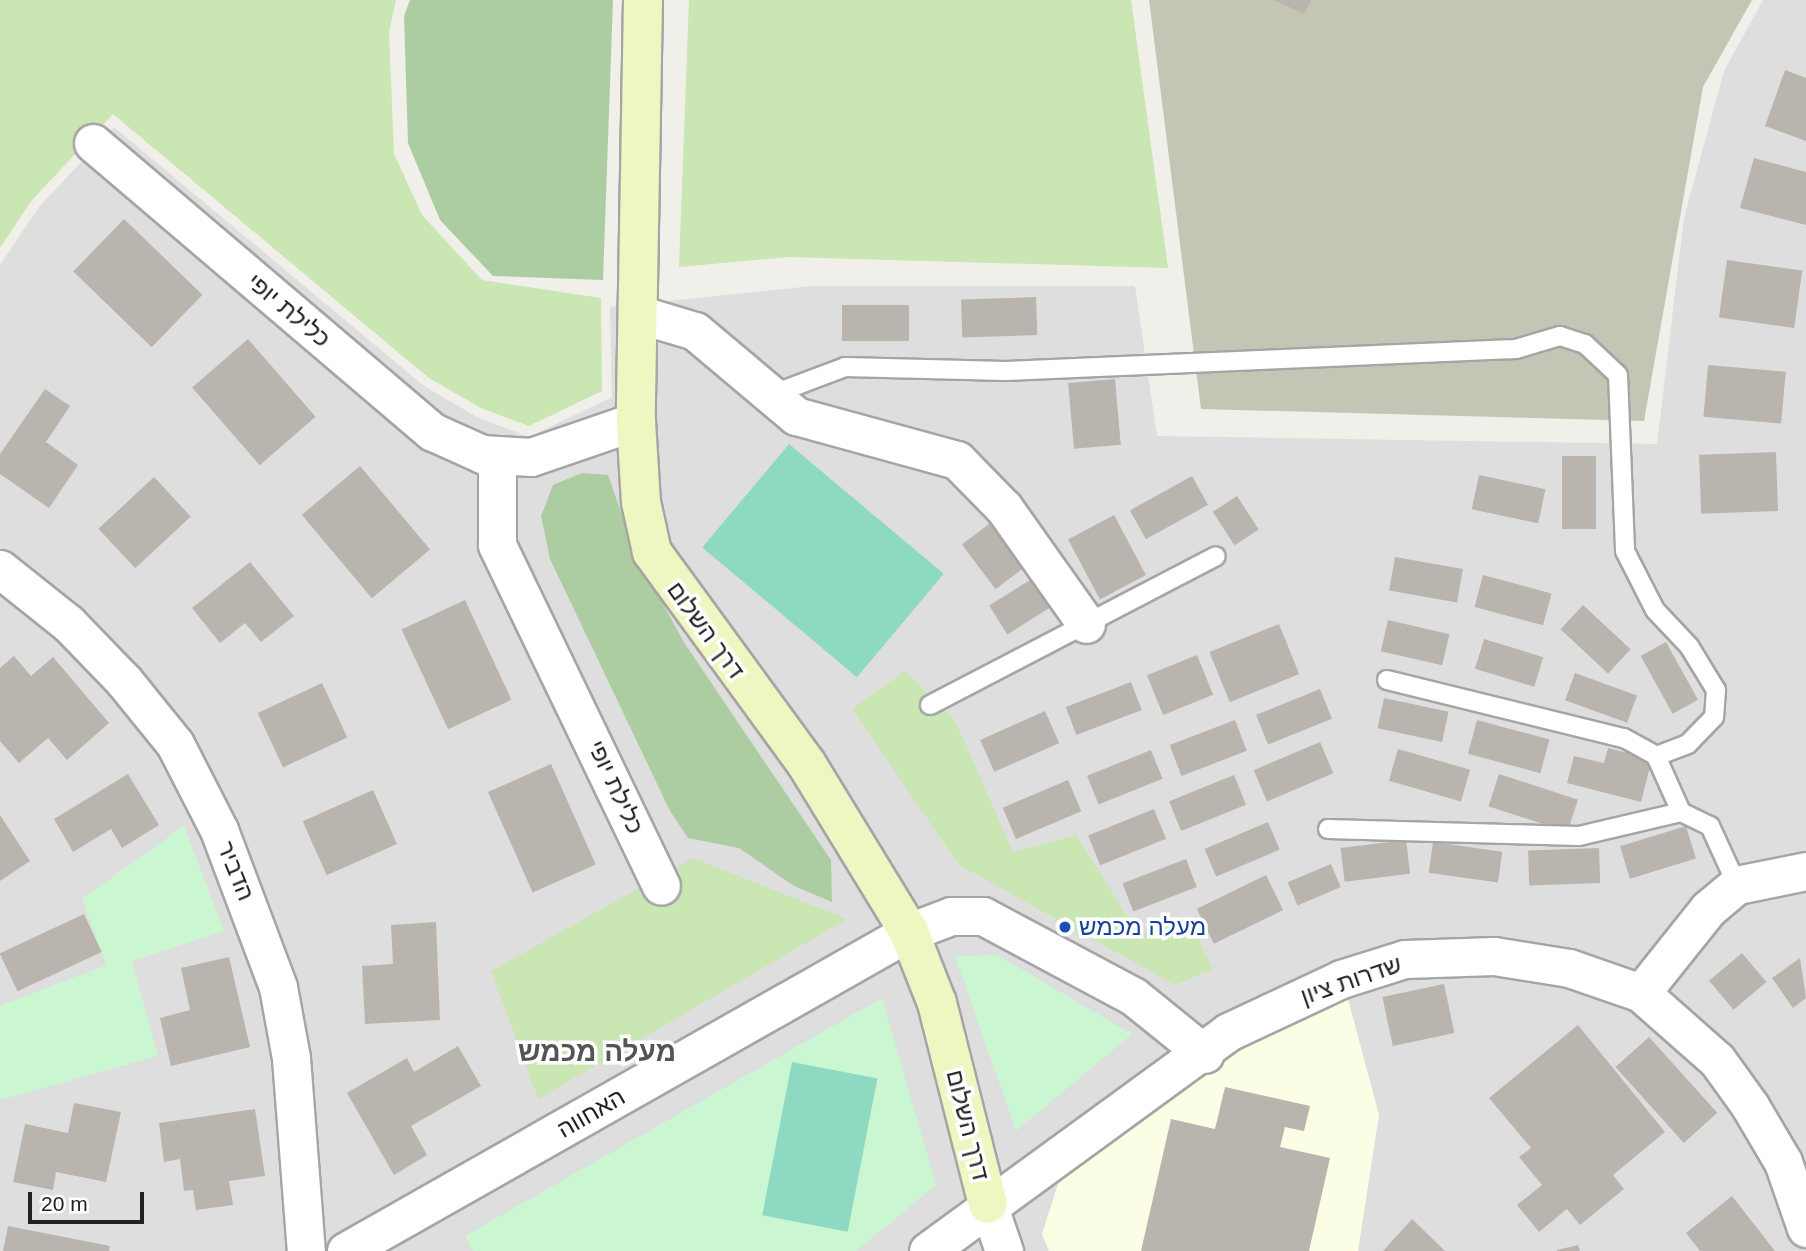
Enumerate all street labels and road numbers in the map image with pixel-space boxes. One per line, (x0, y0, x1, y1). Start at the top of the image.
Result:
street label: כלילת יופי (241, 267, 337, 353)
street label: דרך השלום (661, 576, 751, 684)
street label: כלילת יופי (582, 736, 650, 838)
street label: הדביר (211, 837, 261, 905)
street label: שדרות ציון (1297, 949, 1405, 1011)
street label: דרך השלום (940, 1067, 996, 1183)
street label: האחווה (552, 1082, 630, 1144)

